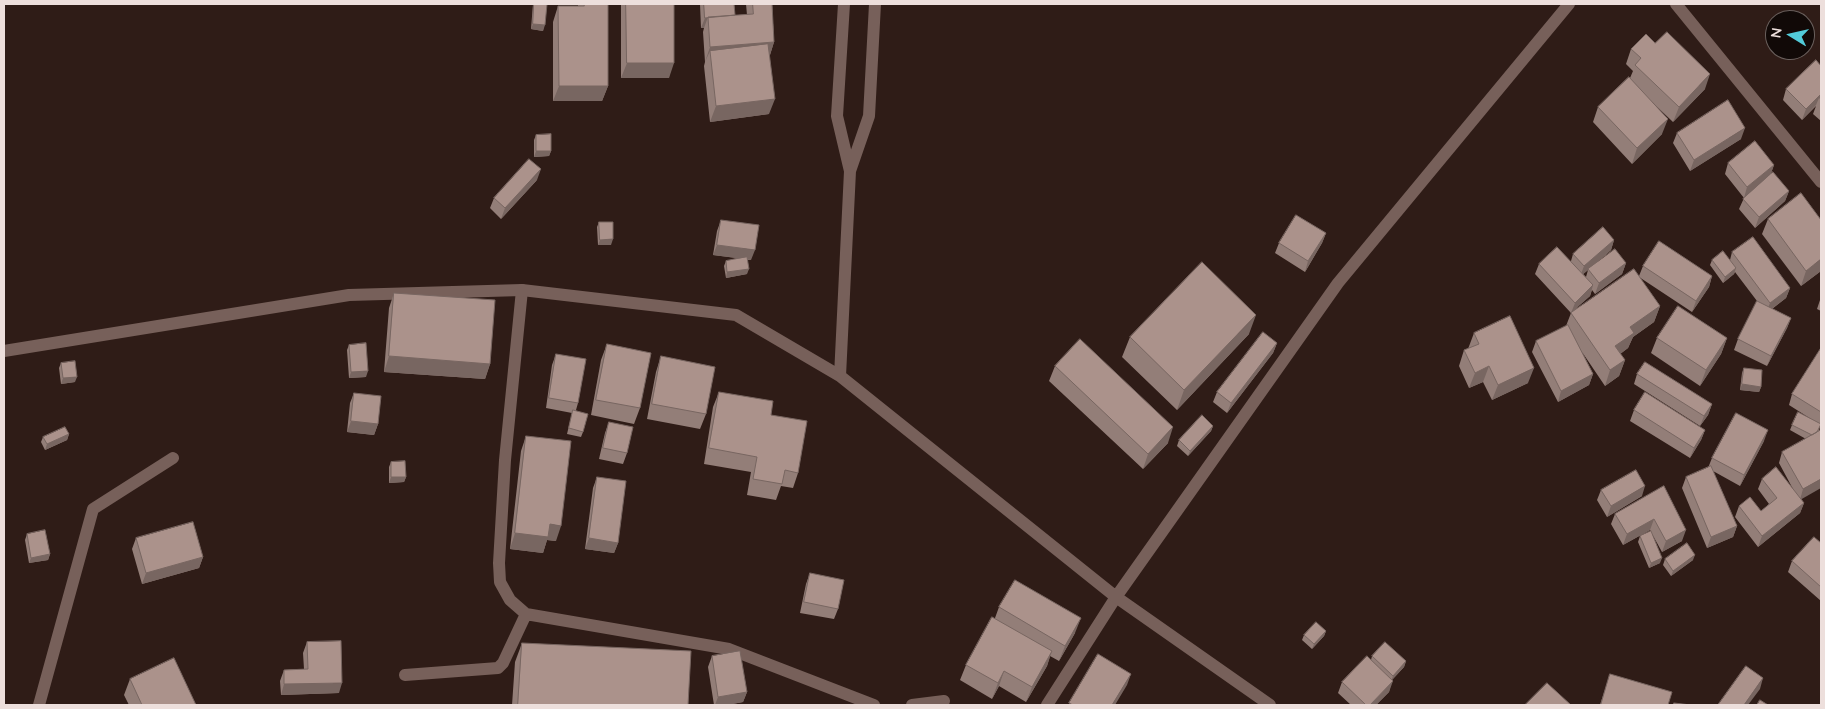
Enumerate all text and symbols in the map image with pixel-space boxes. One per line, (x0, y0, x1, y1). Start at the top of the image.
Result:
north arrow (1765, 10, 1815, 60)
text: N (1766, 26, 1786, 39)

